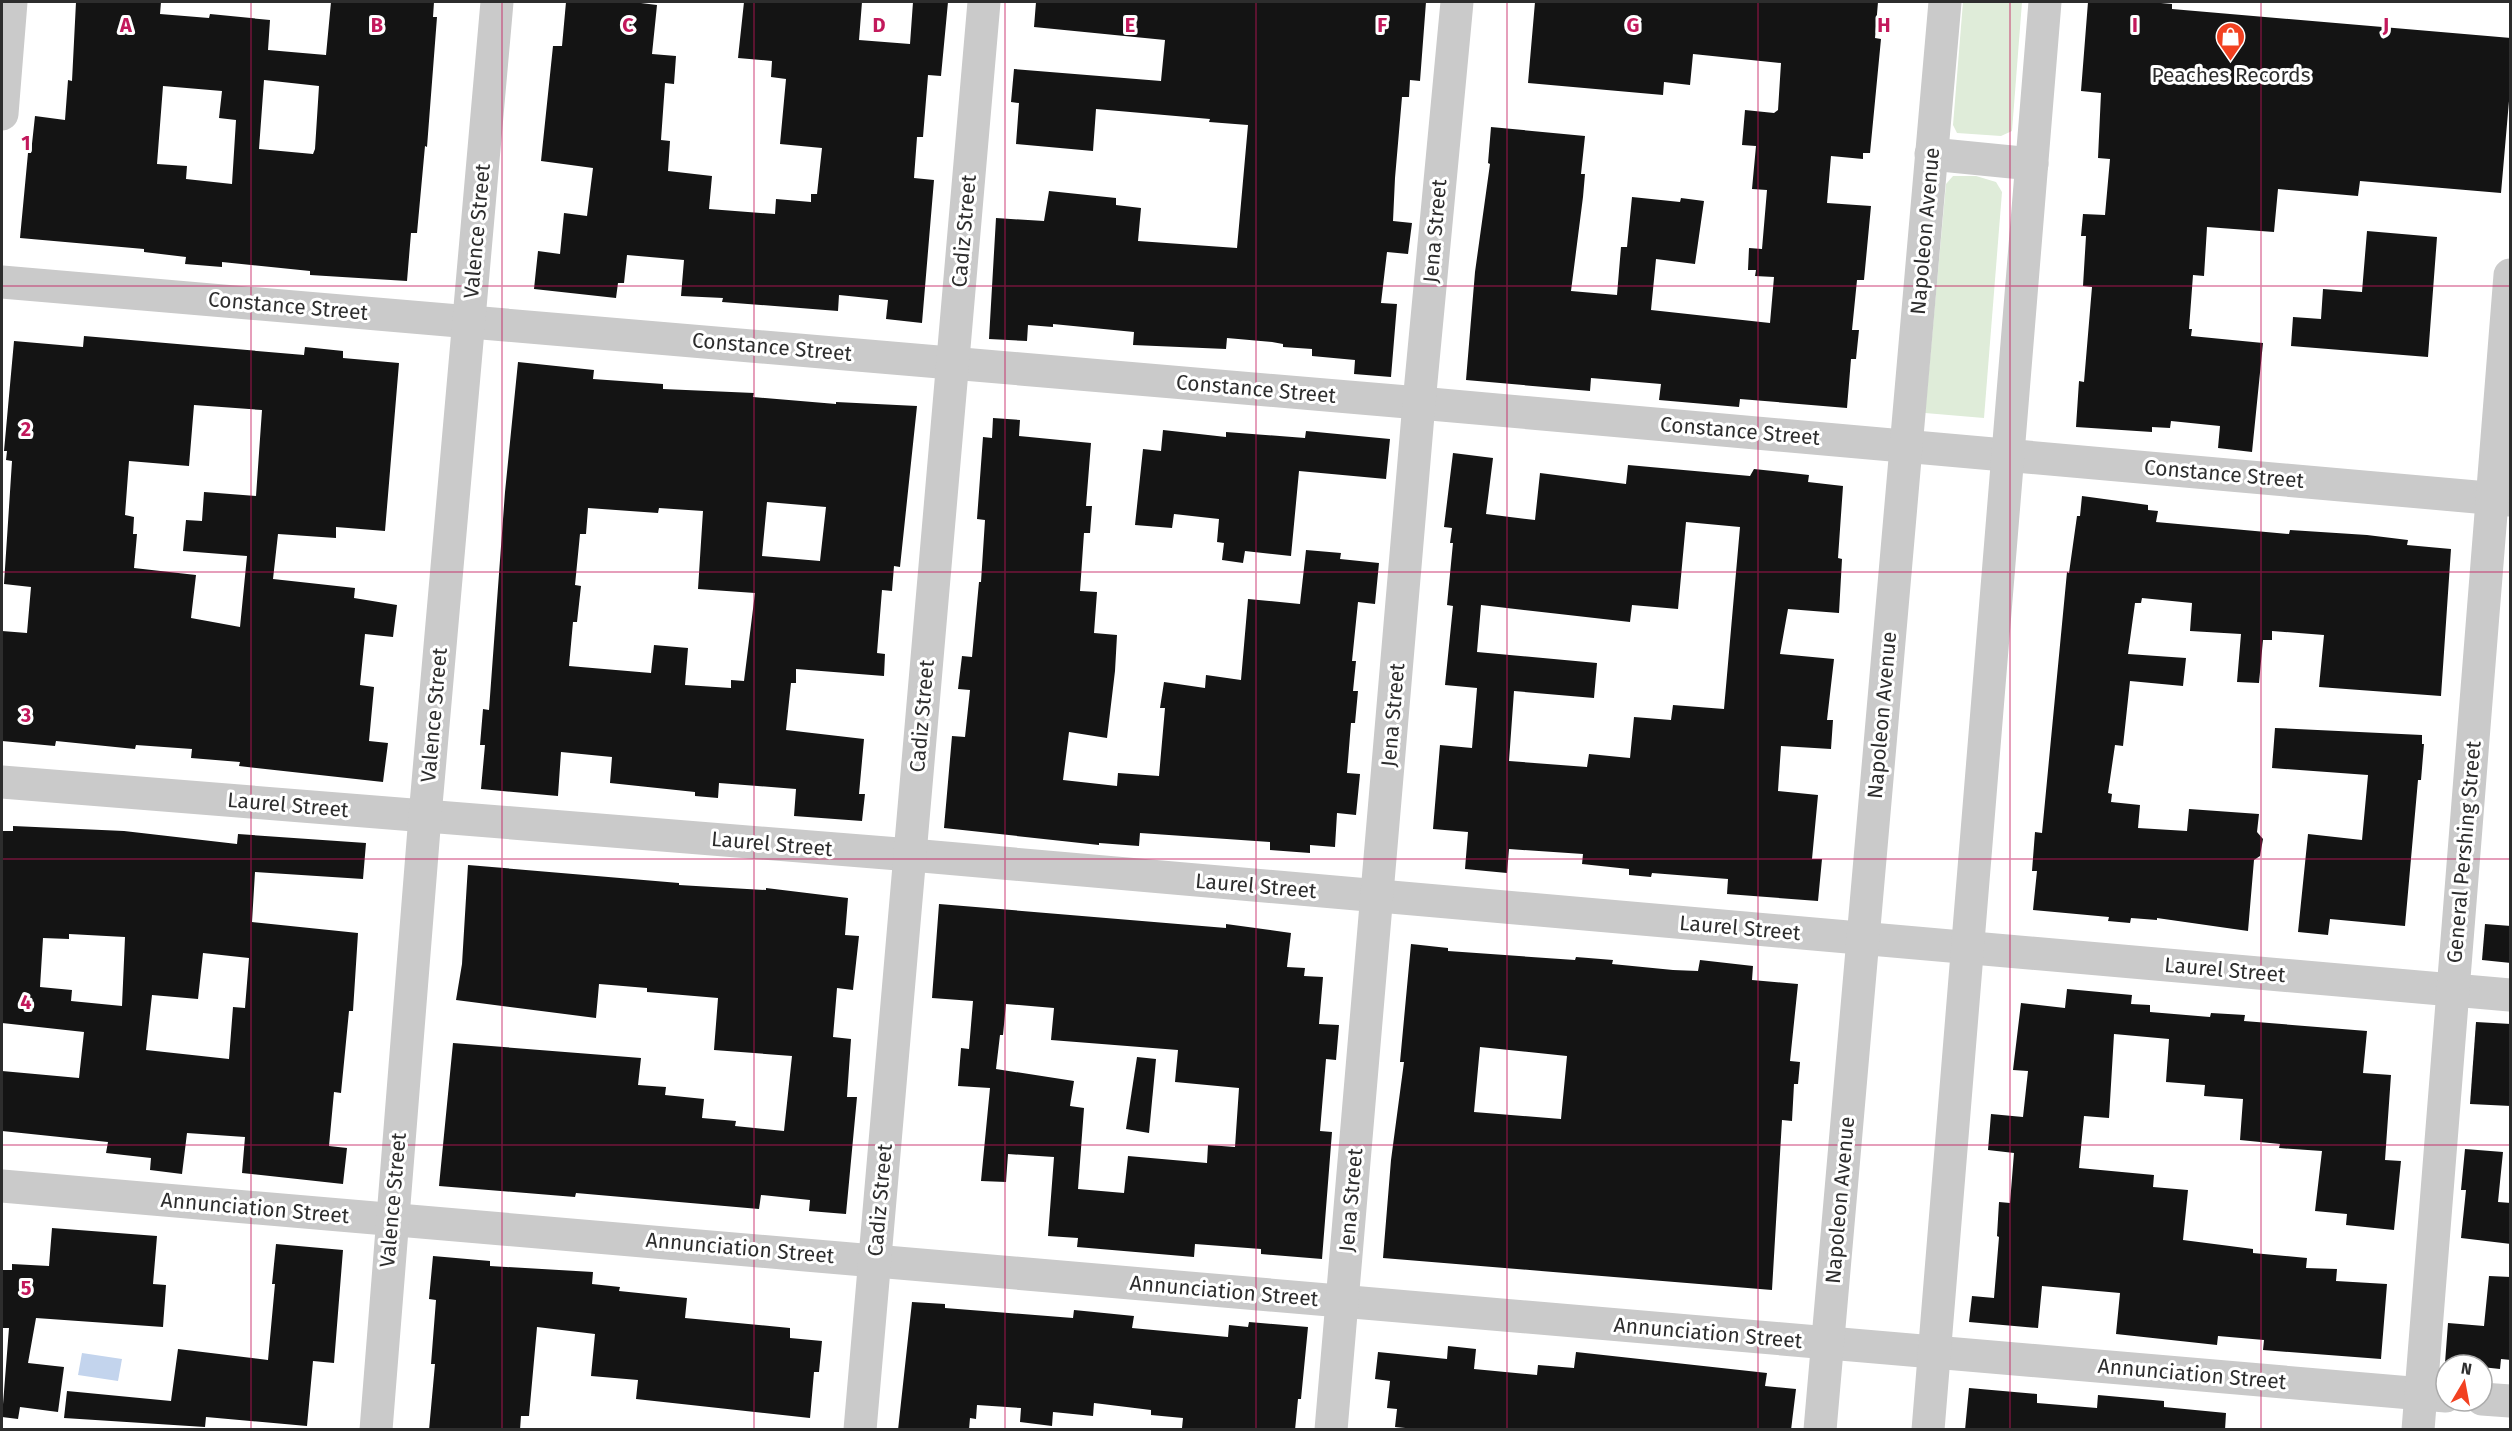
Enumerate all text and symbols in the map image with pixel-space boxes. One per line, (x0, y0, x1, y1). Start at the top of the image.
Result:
text: A (119, 13, 133, 37)
text: B (371, 13, 383, 37)
text: C (622, 13, 634, 37)
text: D (872, 13, 886, 37)
text: E (1125, 13, 1135, 37)
text: F (1377, 13, 1387, 37)
text: G (1627, 13, 1639, 37)
text: H (1877, 13, 1891, 37)
text: I (2132, 13, 2138, 37)
text: J (2382, 13, 2389, 37)
shop icon: Peaches Records (2215, 20, 2247, 62)
place label: Peaches Records (2152, 62, 2311, 88)
text: 1 (21, 131, 31, 155)
street label: Napoleon Avenue (1905, 146, 1945, 316)
street label: Valence Street (458, 162, 496, 300)
street label: Cadiz Street (946, 173, 982, 289)
street label: Jena Street (1418, 178, 1453, 284)
street label: Constance Street (207, 286, 369, 326)
street label: Constance Street (691, 327, 853, 367)
street label: Constance Street (1175, 369, 1337, 409)
street label: Constance Street (1659, 411, 1821, 451)
text: 2 (21, 417, 31, 441)
street label: Constance Street (2143, 454, 2305, 494)
street label: Napoleon Avenue (1862, 630, 1902, 800)
street label: Valence Street (415, 646, 453, 784)
street label: Cadiz Street (904, 658, 940, 774)
street label: Jena Street (1376, 662, 1411, 768)
text: 3 (20, 703, 31, 727)
street label: General Pershing Street (2441, 739, 2487, 964)
street label: Laurel Street (226, 787, 350, 823)
street label: Laurel Street (710, 826, 834, 862)
street label: Laurel Street (1194, 868, 1318, 904)
street label: Laurel Street (1678, 910, 1802, 946)
street label: Laurel Street (2163, 952, 2287, 988)
text: 4 (20, 990, 32, 1014)
street label: Napoleon Avenue (1820, 1115, 1860, 1285)
street label: Valence Street (374, 1131, 412, 1269)
street label: Cadiz Street (862, 1142, 898, 1258)
street label: Jena Street (1334, 1147, 1369, 1253)
street label: Annunciation Street (160, 1187, 351, 1229)
street label: Annunciation Street (645, 1227, 836, 1269)
street label: Annunciation Street (1129, 1270, 1320, 1312)
text: 5 (21, 1276, 32, 1300)
street label: Annunciation Street (1613, 1312, 1804, 1354)
street label: Annunciation Street (2097, 1353, 2288, 1395)
north arrow (2434, 1353, 2494, 1413)
text: N (2460, 1358, 2473, 1379)

